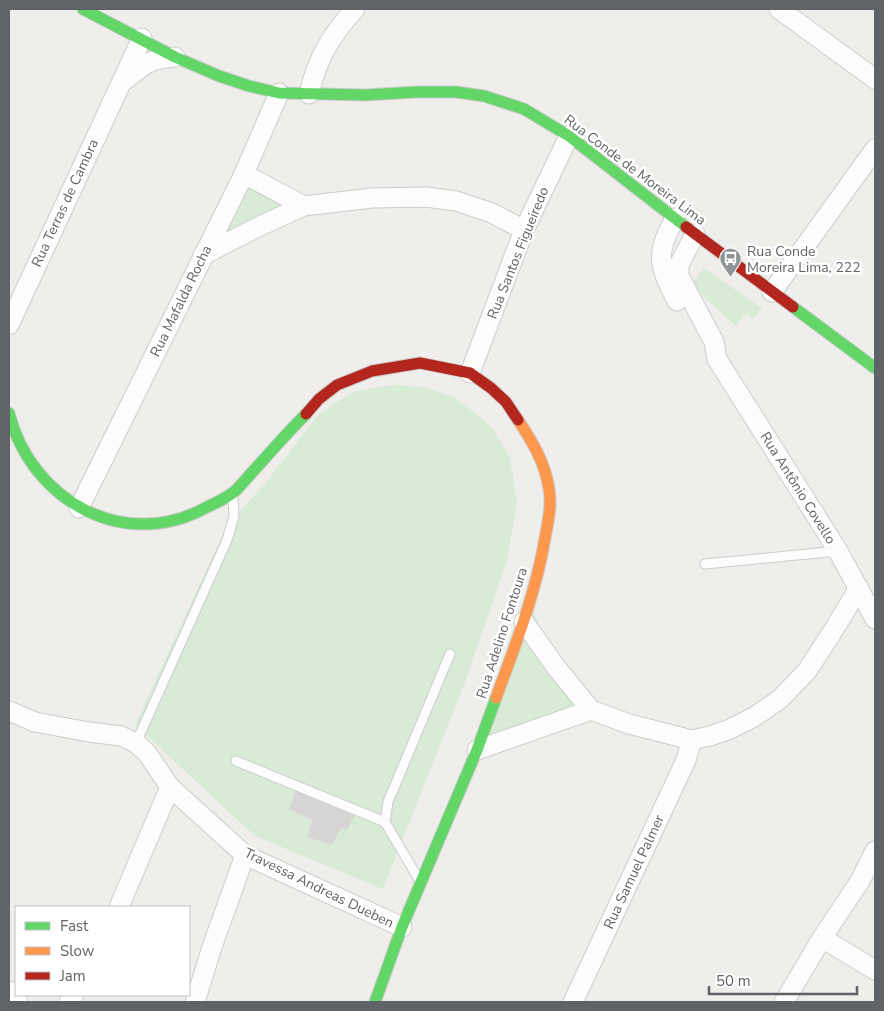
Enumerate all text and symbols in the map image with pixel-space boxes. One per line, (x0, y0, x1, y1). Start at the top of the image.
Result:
street label: Rua Conde de Moreira Lima (560, 110, 710, 230)
street label: Rua Terras de Cambra (27, 136, 103, 270)
street label: Rua Santos Figueiredo (483, 184, 553, 322)
street label: Rua Mafalda Rocha (146, 242, 216, 360)
place label: Rua Conde Moreira Lima, 222 (747, 242, 861, 277)
bus stop icon: Rua Conde Moreira Lima, 222 (719, 247, 743, 278)
street label: Rua Antônio Covello (756, 428, 840, 548)
street label: Rua Adelino Fontoura (472, 565, 532, 701)
street label: Rua Samuel Palmer (599, 812, 669, 932)
street label: Travessa Andreas Dueben (241, 843, 397, 933)
legend (15, 906, 190, 996)
text: Fast (60, 916, 89, 936)
text: Slow (60, 941, 95, 961)
scale bar (709, 964, 856, 996)
text: Jam (59, 966, 86, 986)
text: 50 m (716, 971, 751, 991)

